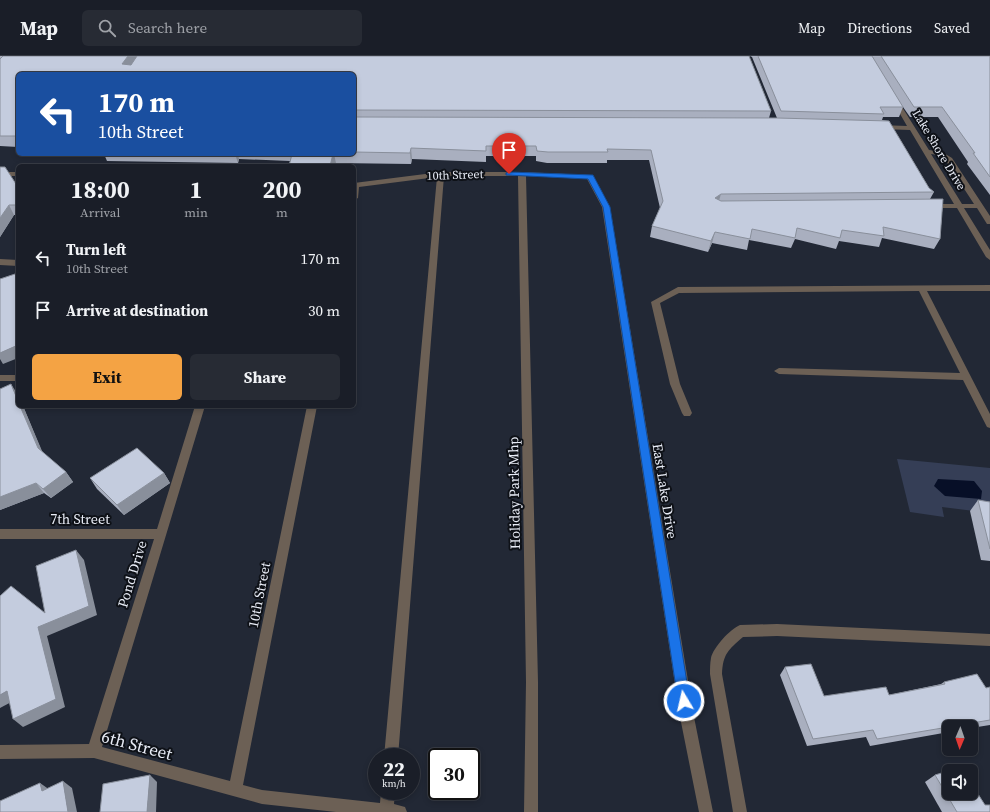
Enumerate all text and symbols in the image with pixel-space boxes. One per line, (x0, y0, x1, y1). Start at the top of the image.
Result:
search box (82, 10, 362, 46)
text: Map (20, 15, 58, 41)
icon: search (96, 17, 118, 39)
text: Search here (128, 17, 207, 38)
text: Map (798, 18, 825, 38)
text: Directions (847, 18, 912, 38)
text: Saved (934, 18, 970, 38)
text: 170 m (98, 83, 175, 121)
icon: left (32, 88, 84, 140)
street label: Lake Shore Drive (909, 107, 969, 193)
text: 10th Street (98, 119, 183, 144)
pin (492, 133, 526, 174)
icon: arrive (498, 139, 520, 161)
street label: 10th Street (426, 166, 484, 184)
text: 18:00 (71, 173, 130, 206)
text: 1 (190, 173, 203, 206)
text: 200 (262, 173, 301, 206)
text: Arrival (80, 204, 120, 221)
text: min (184, 204, 208, 221)
text: m (276, 204, 288, 221)
text: Turn left (66, 239, 126, 260)
icon: left (32, 247, 54, 269)
text: 170 m (300, 248, 340, 269)
text: 10th Street (66, 260, 128, 277)
icon: arrive (32, 299, 54, 321)
text: Arrive at destination (66, 300, 208, 321)
text: 30 m (308, 300, 340, 321)
button: Exit (32, 354, 182, 400)
button: Share (190, 354, 340, 400)
street label: Holiday Park Mhp (503, 436, 525, 550)
street label: East Lake Drive (648, 442, 682, 540)
street label: 7th Street (50, 509, 110, 529)
street label: Pond Drive (112, 538, 152, 610)
street label: 10th Street (243, 560, 275, 630)
position arrow (663, 680, 705, 722)
north arrow (942, 720, 978, 756)
map controls (942, 720, 978, 800)
street label: 6th Street (99, 724, 175, 766)
speed limit sign: 30 (428, 748, 480, 800)
text: 22 (383, 755, 405, 783)
button: sound (942, 764, 978, 800)
text: km/h (382, 777, 406, 790)

